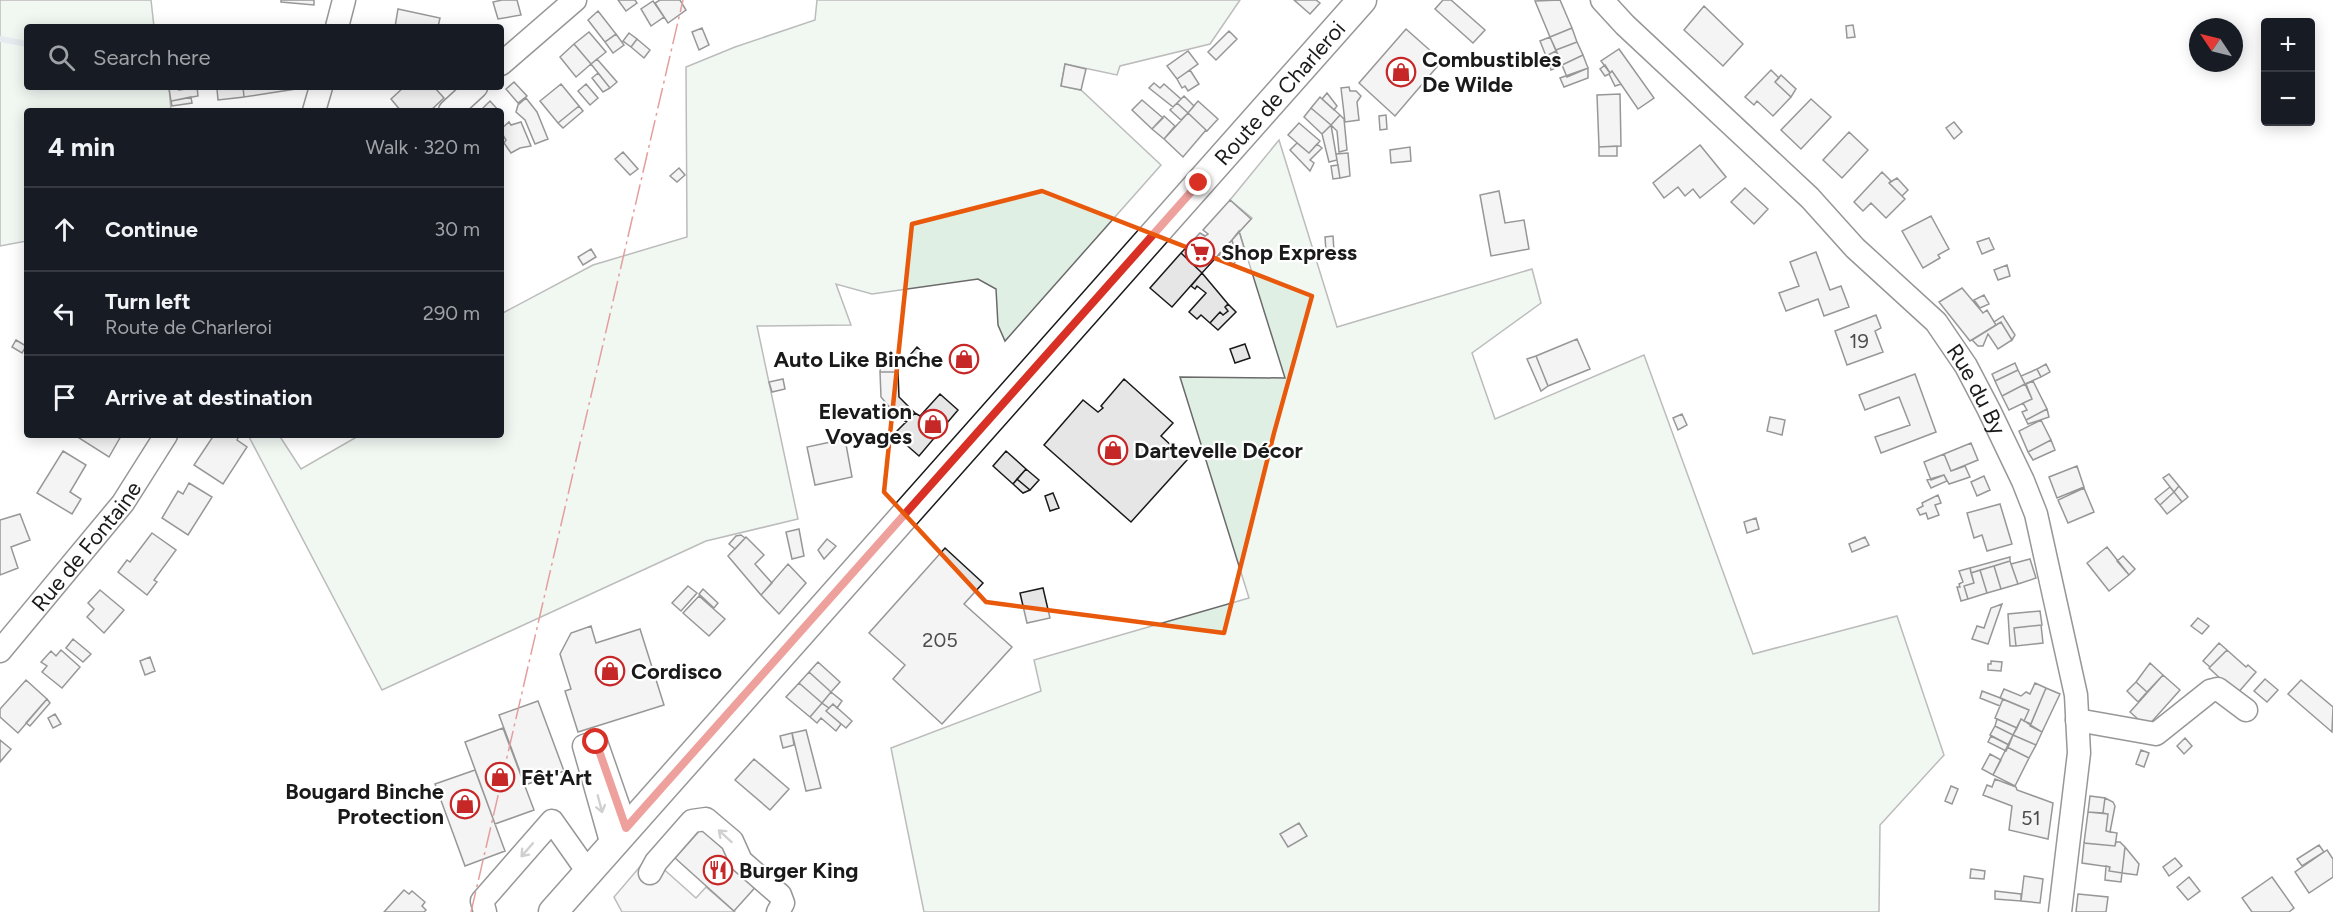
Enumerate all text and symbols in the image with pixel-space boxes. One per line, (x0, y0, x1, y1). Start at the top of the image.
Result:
street label: Route de Charleroi (1209, 15, 1351, 171)
north arrow (2189, 18, 2243, 72)
map controls (2261, 18, 2315, 126)
button: + (2261, 18, 2315, 72)
search box (24, 24, 504, 90)
icon: search (45, 41, 78, 74)
text: Search here (93, 44, 211, 71)
place label: Combustibles De Wilde (1422, 46, 1561, 98)
shop icon: Combustibles De Wilde (1385, 56, 1417, 88)
button: − (2261, 72, 2315, 126)
text: 4 min (48, 131, 115, 163)
text: Walk · 320 m (366, 135, 480, 159)
route end (1185, 169, 1211, 195)
icon: ahead (48, 213, 81, 246)
text: Continue (105, 216, 198, 243)
text: 30 m (434, 217, 480, 241)
supermarket icon: Shop Express (1184, 236, 1216, 268)
place label: Shop Express (1221, 239, 1357, 266)
text: Turn left (105, 288, 191, 315)
icon: left (48, 297, 81, 330)
text: 290 m (423, 301, 480, 325)
text: Route de Charleroi (105, 315, 272, 339)
house number: 19 (1849, 329, 1869, 353)
street label: Rue du By (1941, 339, 2012, 439)
shop icon: Auto Like Binche (948, 343, 980, 375)
place label: Auto Like Binche (773, 346, 943, 373)
icon: arrive (48, 381, 81, 414)
text: Arrive at destination (105, 384, 313, 411)
place label: Elevation Voyages (818, 398, 912, 450)
shop icon: Elevation Voyages (917, 408, 949, 440)
shop icon: Dartevelle Décor (1097, 434, 1129, 466)
place label: Dartevelle Décor (1134, 437, 1304, 464)
street label: Rue de Fontaine (26, 476, 147, 616)
house number: 205 (922, 628, 958, 652)
shop icon: Cordisco (594, 655, 626, 687)
place label: Cordisco (631, 658, 722, 685)
route start (582, 728, 608, 754)
shop icon: Fêt'Art (484, 761, 516, 793)
place label: Fêt'Art (521, 764, 593, 791)
place label: Bougard Binche Protection (285, 778, 444, 830)
shop icon: Bougard Binche Protection (449, 788, 481, 820)
one-way arrow (595, 794, 606, 813)
house number: 51 (2021, 806, 2041, 830)
one-way arrow (718, 829, 733, 843)
one-way arrow (520, 842, 534, 857)
restaurant icon: Burger King (702, 854, 734, 886)
place label: Burger King (739, 857, 858, 884)

